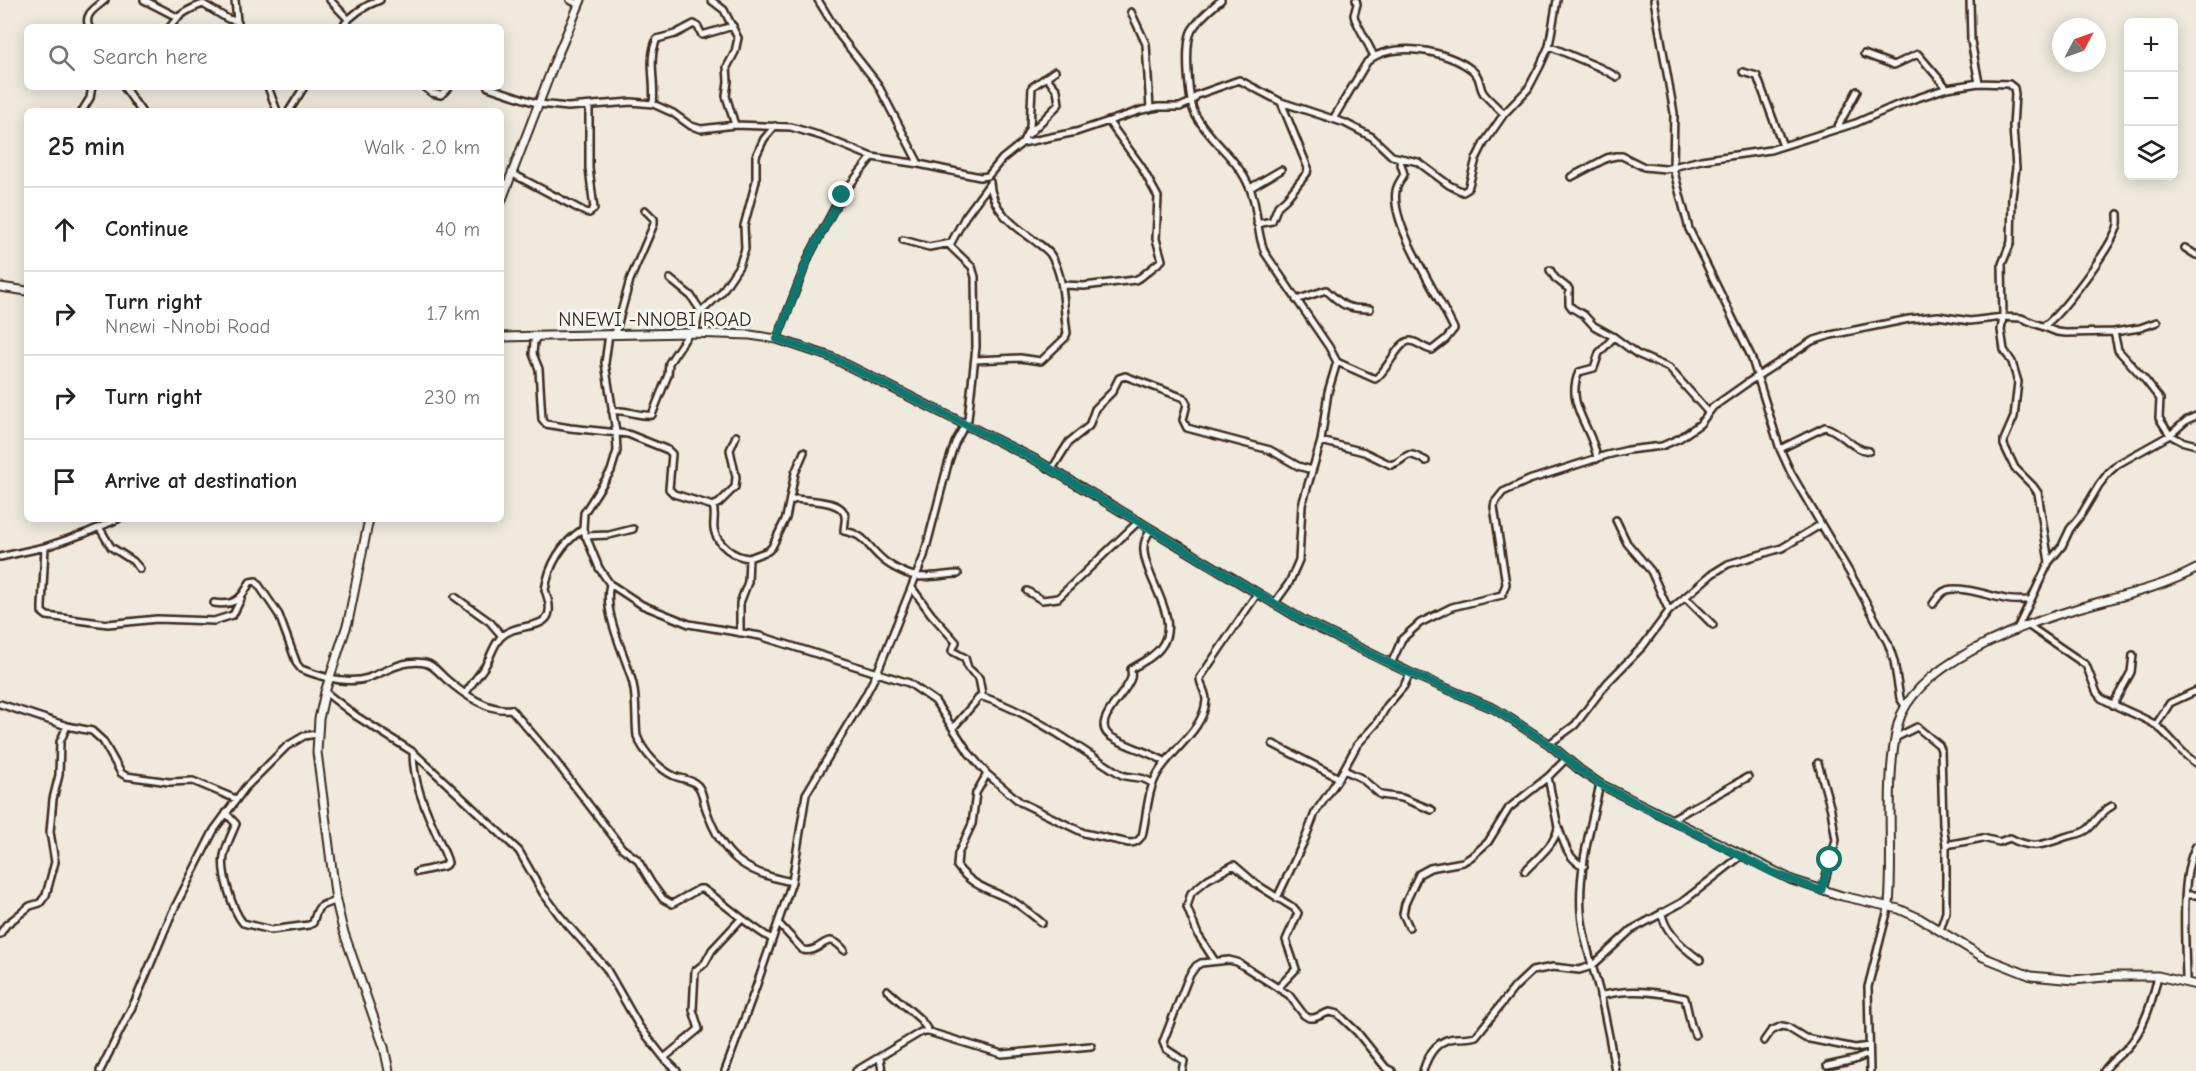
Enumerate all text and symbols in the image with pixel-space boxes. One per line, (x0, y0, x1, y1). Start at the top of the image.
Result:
north arrow (2052, 18, 2106, 72)
map controls (2124, 18, 2178, 180)
button: + (2124, 18, 2178, 72)
search box (24, 24, 504, 90)
icon: search (45, 41, 78, 74)
text: Search here (93, 44, 208, 70)
button: − (2124, 72, 2178, 126)
button: layers (2124, 126, 2178, 180)
text: 25 min (48, 132, 125, 162)
text: Walk · 2.0 km (364, 136, 480, 159)
route end (828, 181, 854, 207)
icon: ahead (48, 213, 81, 246)
text: Continue (105, 216, 188, 242)
text: 40 m (435, 218, 480, 241)
text: Turn right (105, 289, 202, 315)
icon: right (48, 297, 81, 330)
text: 1.7 km (427, 302, 480, 325)
street label: NNEWI -NNOBI ROAD (558, 308, 752, 331)
text: Nnewi -Nnobi Road (105, 315, 270, 338)
icon: right (48, 381, 81, 414)
text: Turn right (105, 384, 202, 410)
text: 230 m (424, 386, 480, 409)
icon: arrive (48, 465, 81, 498)
text: Arrive at destination (105, 468, 297, 494)
route start (1816, 846, 1842, 872)

